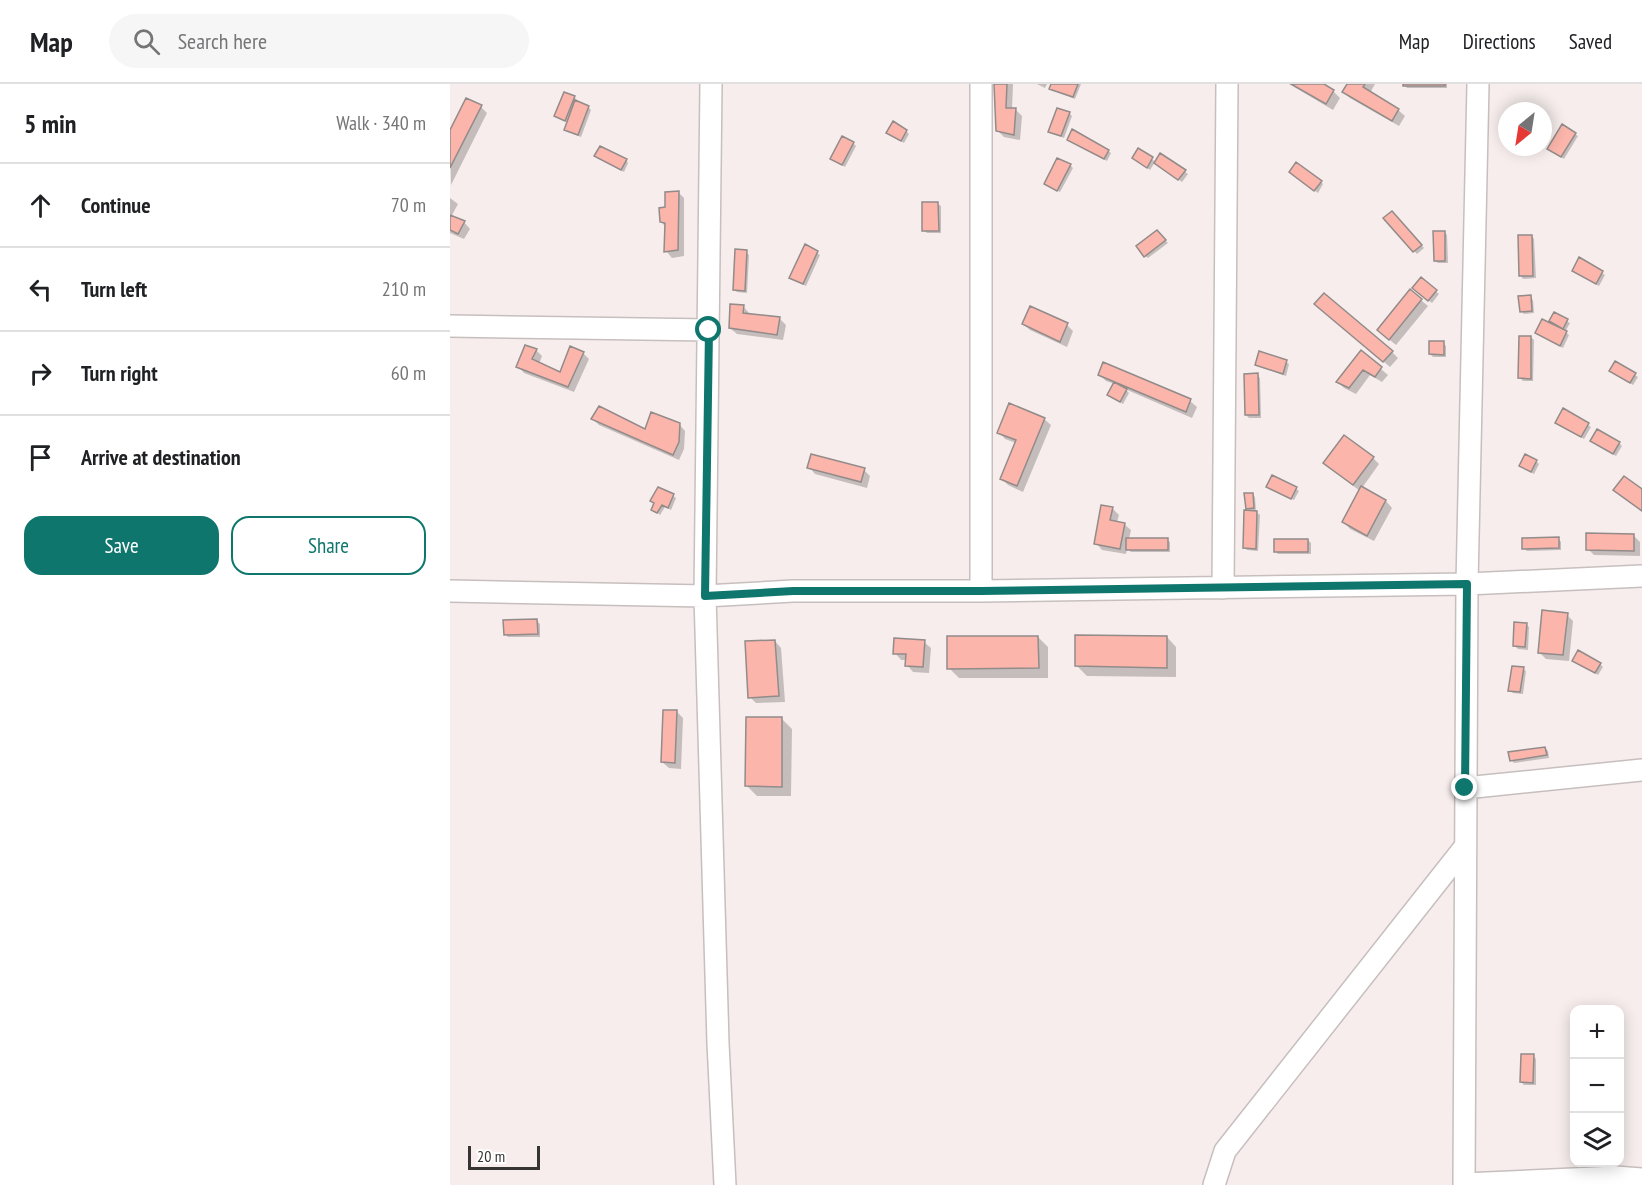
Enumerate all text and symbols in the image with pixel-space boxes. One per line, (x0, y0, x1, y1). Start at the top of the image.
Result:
search box (109, 14, 529, 68)
text: Map (30, 23, 73, 60)
icon: search (130, 25, 163, 58)
text: Search here (178, 27, 267, 55)
text: Map (1399, 28, 1430, 55)
text: Directions (1463, 28, 1536, 55)
text: Saved (1569, 28, 1612, 55)
north arrow (1498, 102, 1552, 156)
text: 5 min (24, 107, 77, 140)
text: Walk · 340 m (336, 110, 426, 136)
icon: ahead (24, 189, 57, 222)
text: Continue (81, 191, 151, 219)
text: 70 m (391, 192, 426, 218)
icon: left (24, 273, 57, 306)
text: Turn left (81, 275, 147, 303)
text: 210 m (382, 276, 426, 302)
route start (695, 316, 721, 342)
icon: right (24, 357, 57, 390)
text: Turn right (81, 359, 158, 387)
text: 60 m (391, 360, 426, 386)
icon: arrive (24, 441, 57, 474)
text: Arrive at destination (81, 443, 241, 471)
button: Save (24, 516, 219, 575)
button: Share (231, 516, 426, 575)
route end (1451, 774, 1477, 800)
map controls (1570, 1005, 1624, 1167)
button: + (1570, 1005, 1624, 1059)
button: − (1570, 1059, 1624, 1113)
button: layers (1570, 1113, 1624, 1167)
scale bar (468, 1143, 540, 1170)
text: 20 m (477, 1146, 505, 1166)

